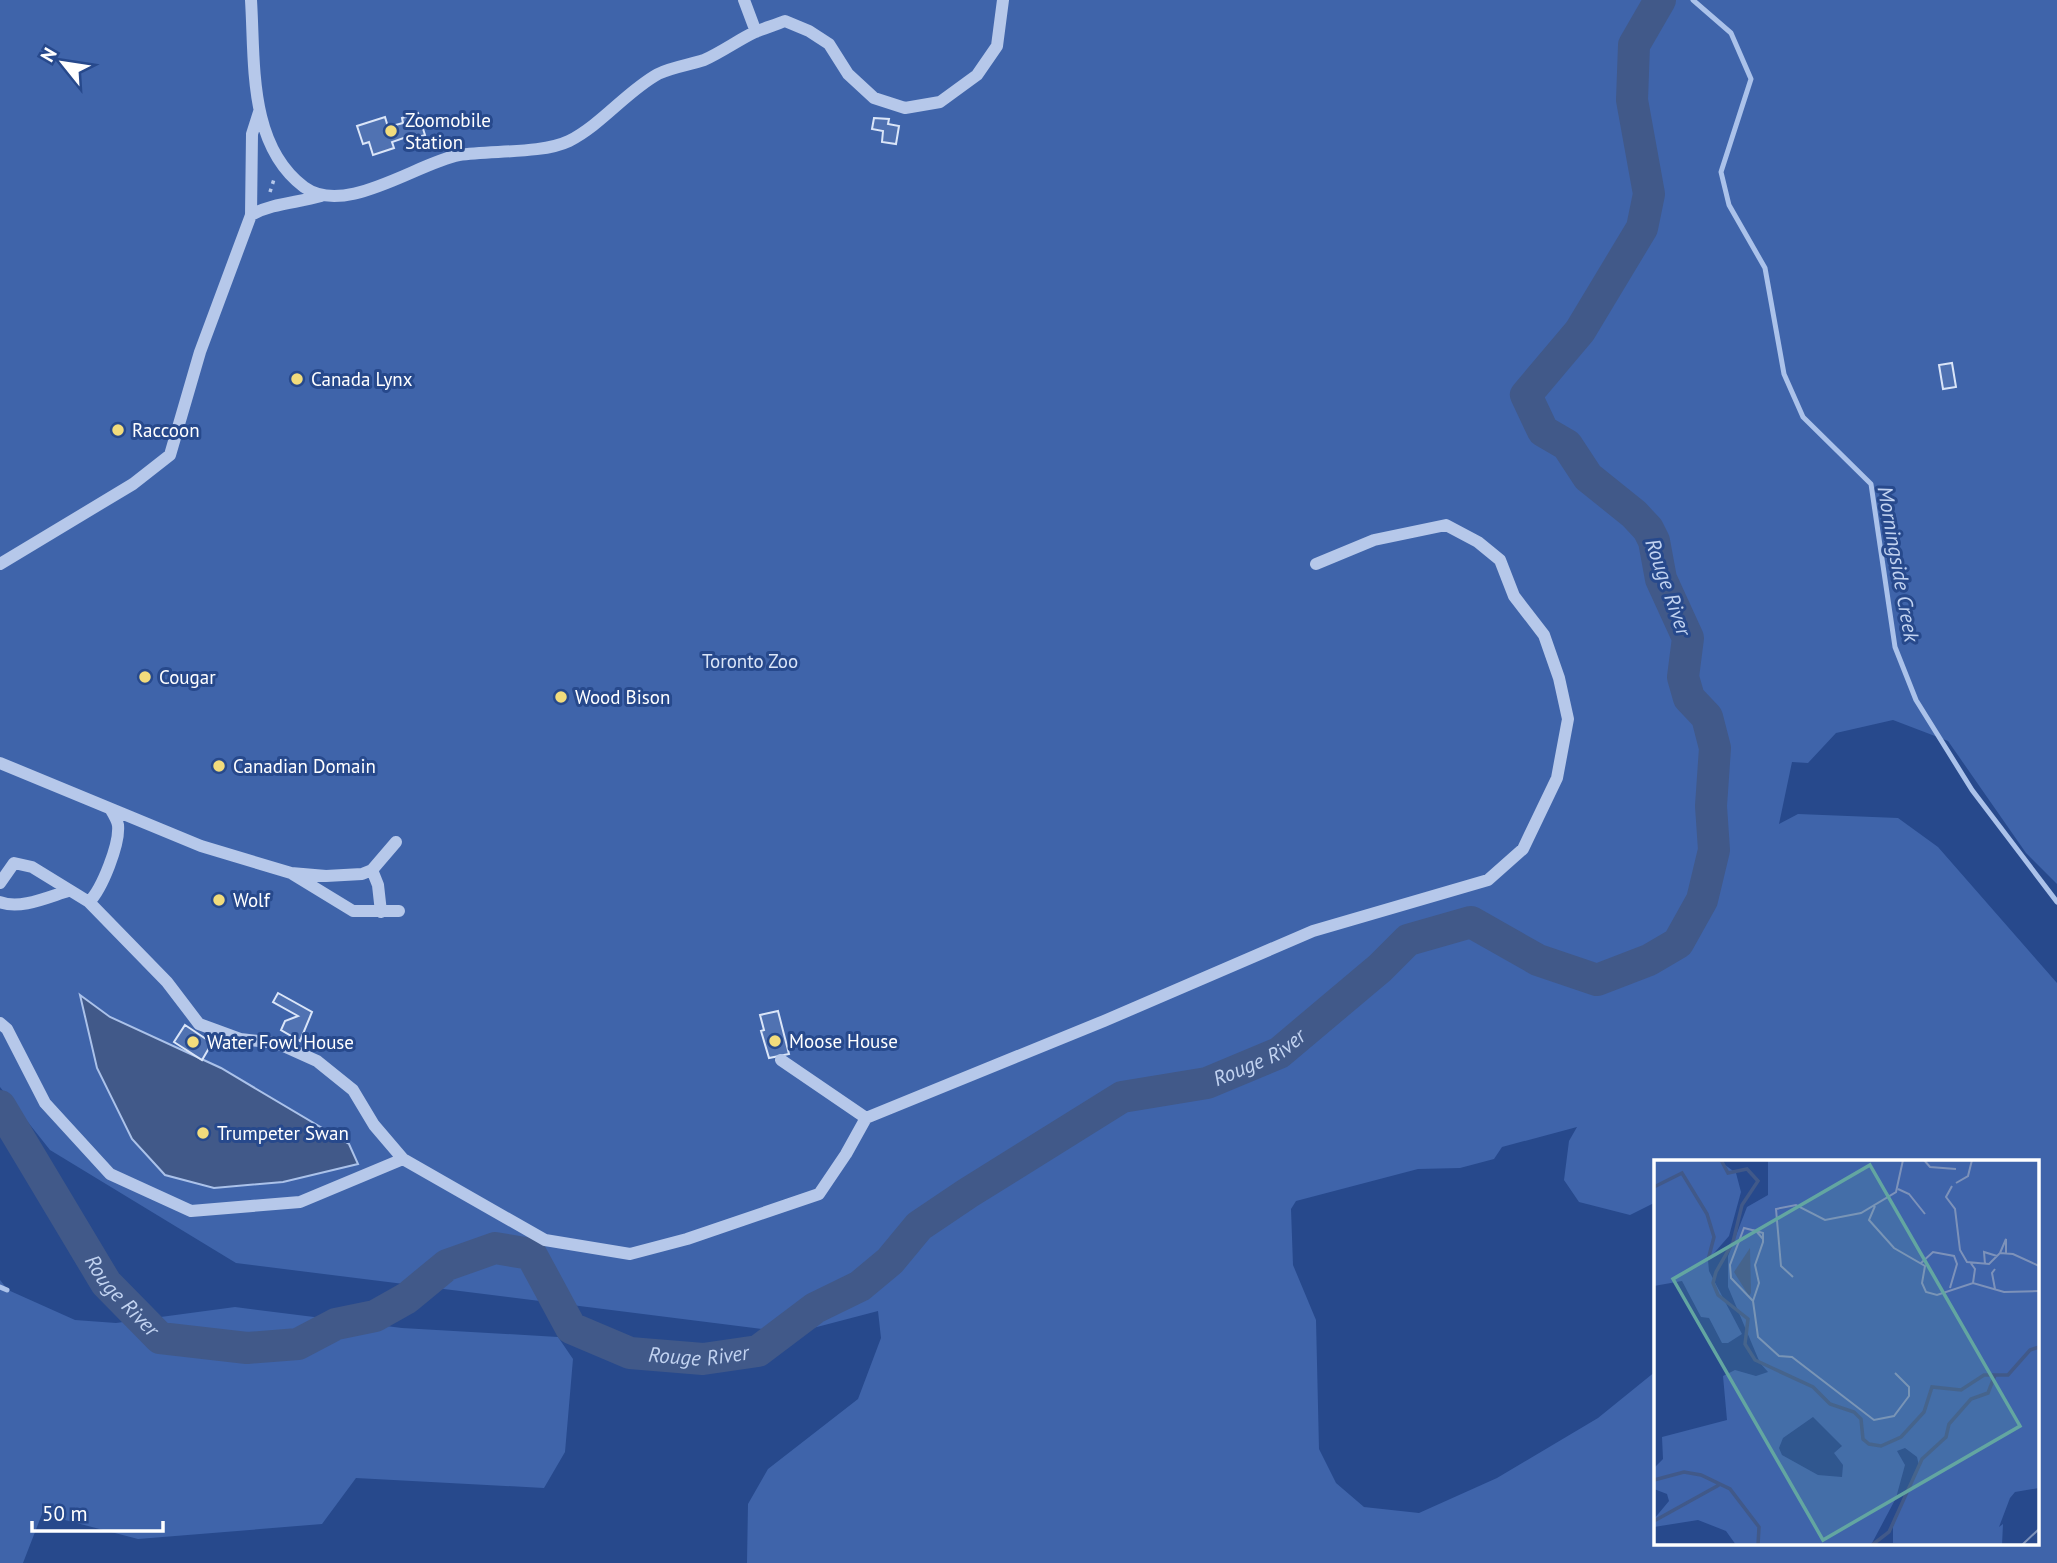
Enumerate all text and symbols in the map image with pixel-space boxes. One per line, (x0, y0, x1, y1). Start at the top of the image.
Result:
north arrow (28, 28, 98, 98)
text: N (35, 43, 62, 66)
place label: Zoomobile Station (405, 108, 491, 154)
marker: Zoomobile Station (383, 123, 399, 139)
place label: Canada Lynx (311, 367, 413, 391)
marker: Canada Lynx (289, 371, 305, 387)
place label: Raccoon (132, 418, 200, 442)
marker: Raccoon (110, 422, 126, 438)
water label: Morningside Creek (1872, 484, 1926, 645)
water label: Rouge River (1639, 535, 1698, 641)
park label: Toronto Zoo (702, 649, 798, 673)
place label: Cougar (159, 665, 216, 689)
marker: Cougar (137, 669, 153, 685)
place label: Wood Bison (575, 685, 670, 709)
marker: Wood Bison (553, 689, 569, 705)
place label: Canadian Domain (233, 754, 376, 778)
marker: Canadian Domain (211, 758, 227, 774)
place label: Wolf (233, 888, 271, 912)
marker: Wolf (211, 892, 227, 908)
water label: Rouge River (1209, 1021, 1313, 1092)
place label: Moose House (789, 1029, 898, 1053)
place label: Water Fowl House (207, 1030, 354, 1054)
marker: Moose House (767, 1033, 783, 1049)
marker: Water Fowl House (185, 1034, 201, 1050)
place label: Trumpeter Swan (217, 1121, 349, 1145)
marker: Trumpeter Swan (195, 1125, 211, 1141)
inset map (1654, 1160, 2039, 1546)
water label: Rouge River (79, 1249, 167, 1344)
water label: Rouge River (647, 1338, 753, 1372)
scale bar (32, 1490, 163, 1534)
text: 50 m (42, 1500, 88, 1527)

